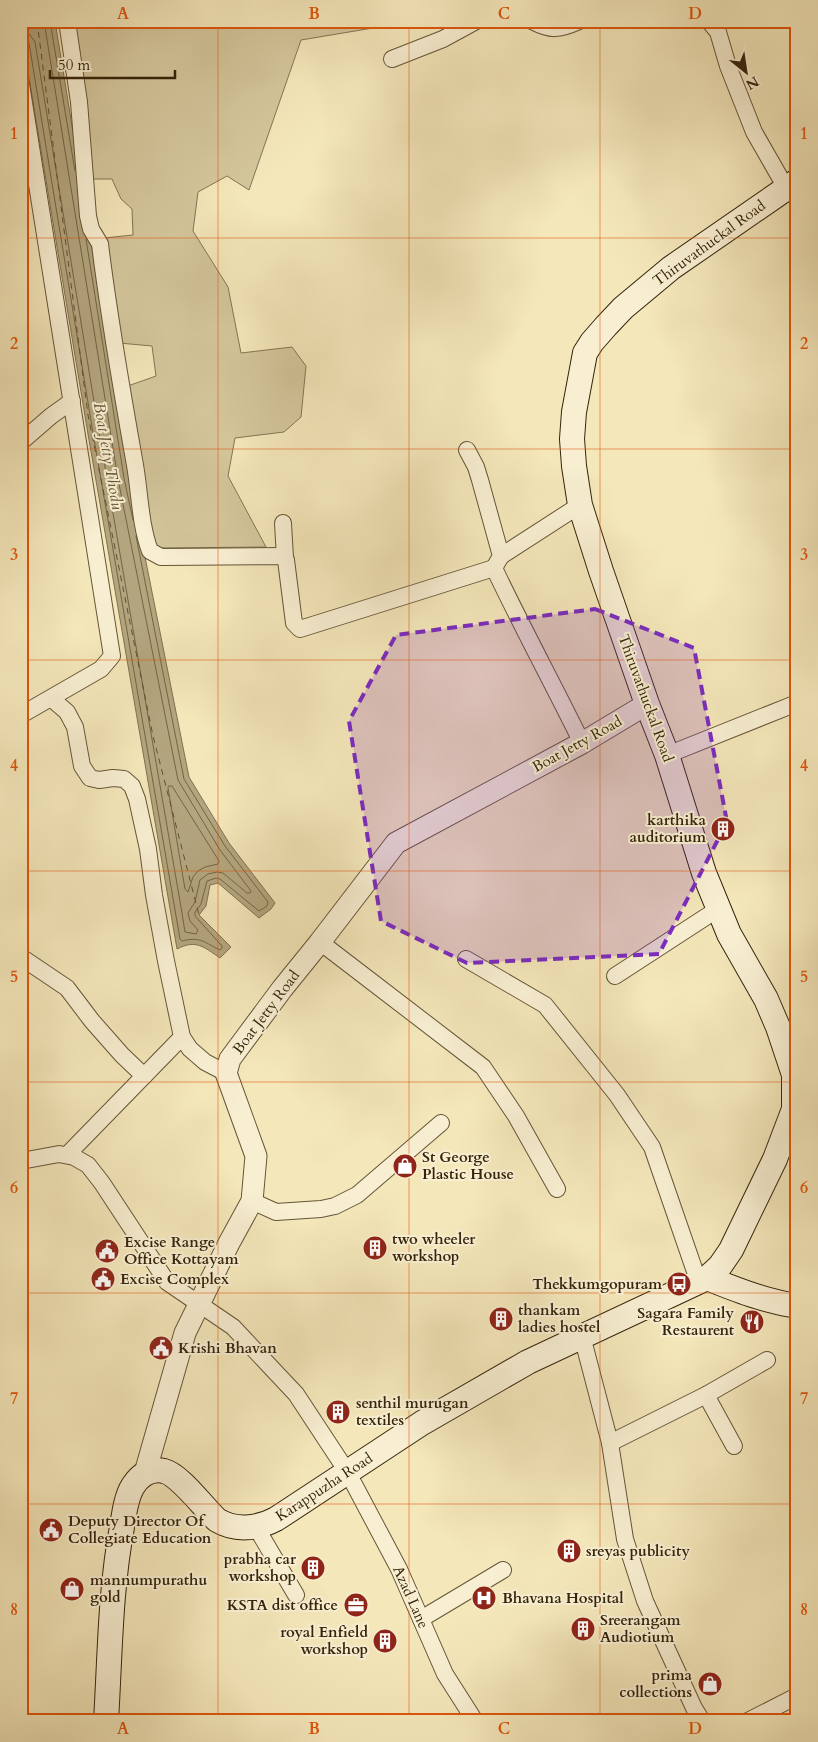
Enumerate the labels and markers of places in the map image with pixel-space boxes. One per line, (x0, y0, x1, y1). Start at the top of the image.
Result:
place label: karthika auditorium (630, 810, 707, 847)
building icon: karthika auditorium (710, 816, 736, 842)
place label: St George Plastic House (422, 1147, 514, 1184)
shop icon: St George Plastic House (392, 1153, 418, 1179)
place label: two wheeler workshop (392, 1229, 476, 1266)
place label: Excise Range Office Kottayam (124, 1232, 239, 1269)
building icon: two wheeler workshop (362, 1235, 388, 1261)
public building icon: Excise Range Office Kottayam (94, 1238, 120, 1264)
public building icon: Excise Complex (90, 1266, 116, 1292)
place label: Excise Complex (120, 1269, 229, 1289)
bus stop icon: Thekkumgopuram (666, 1271, 692, 1297)
place label: Thekkumgopuram (532, 1274, 662, 1294)
place label: thankam ladies hostel (518, 1300, 601, 1337)
place label: Sagara Family Restaurent (637, 1303, 735, 1340)
building icon: thankam ladies hostel (488, 1306, 514, 1332)
restaurant icon: Sagara Family Restaurent (739, 1309, 765, 1335)
public building icon: Krishi Bhavan (148, 1335, 174, 1361)
place label: Krishi Bhavan (178, 1338, 277, 1358)
place label: senthil murugan textiles (356, 1393, 469, 1430)
building icon: senthil murugan textiles (325, 1399, 351, 1425)
place label: Deputy Director Of Collegiate Education (68, 1511, 212, 1548)
public building icon: Deputy Director Of Collegiate Education (38, 1517, 64, 1543)
building icon: sreyas publicity (556, 1538, 582, 1564)
place label: sreyas publicity (586, 1541, 690, 1561)
place label: prabha car workshop (224, 1549, 297, 1586)
building icon: prabha car workshop (300, 1555, 326, 1581)
place label: mannumpurathu gold (90, 1570, 207, 1607)
shop icon: mannumpurathu gold (59, 1576, 85, 1602)
hospital icon: Bhavana Hospital (471, 1585, 497, 1611)
place label: Bhavana Hospital (502, 1588, 624, 1608)
office icon: KSTA dist office (343, 1592, 369, 1618)
place label: KSTA dist office (227, 1595, 338, 1615)
place label: Sreerangam Audiotium (600, 1610, 681, 1647)
building icon: Sreerangam Audiotium (570, 1616, 596, 1642)
place label: royal Enfield workshop (280, 1622, 368, 1659)
building icon: royal Enfield workshop (372, 1628, 398, 1654)
place label: prima collections (619, 1665, 693, 1702)
shop icon: prima collections (697, 1671, 723, 1697)

